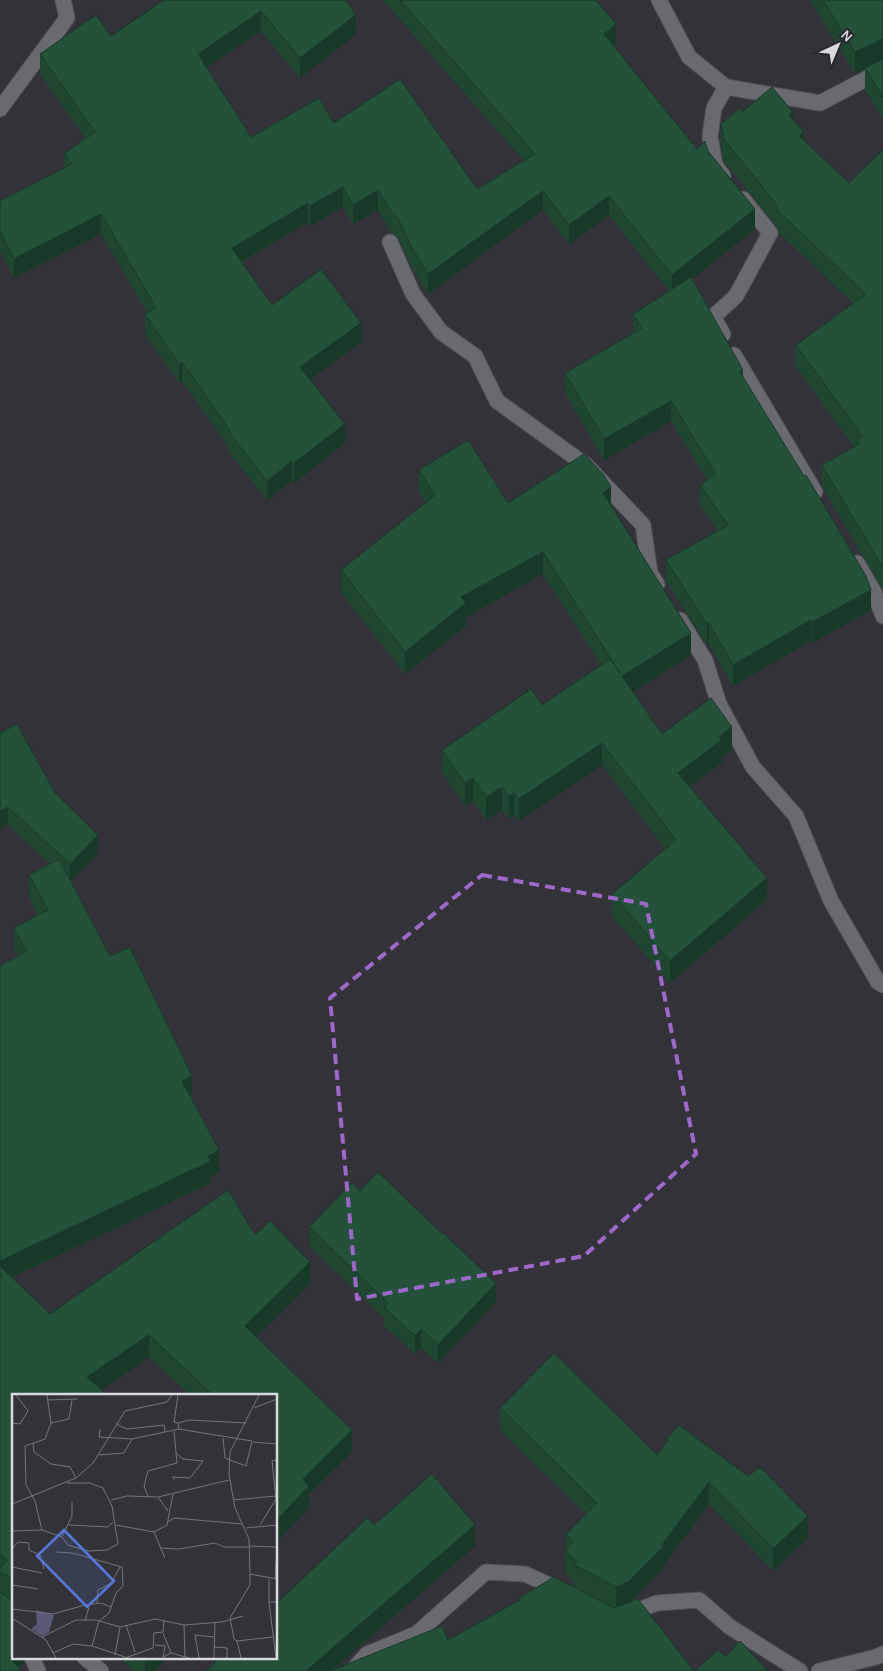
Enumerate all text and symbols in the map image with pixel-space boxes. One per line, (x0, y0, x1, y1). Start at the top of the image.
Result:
north arrow (813, 20, 863, 70)
text: N (837, 26, 856, 46)
inset map (12, 1394, 278, 1658)

